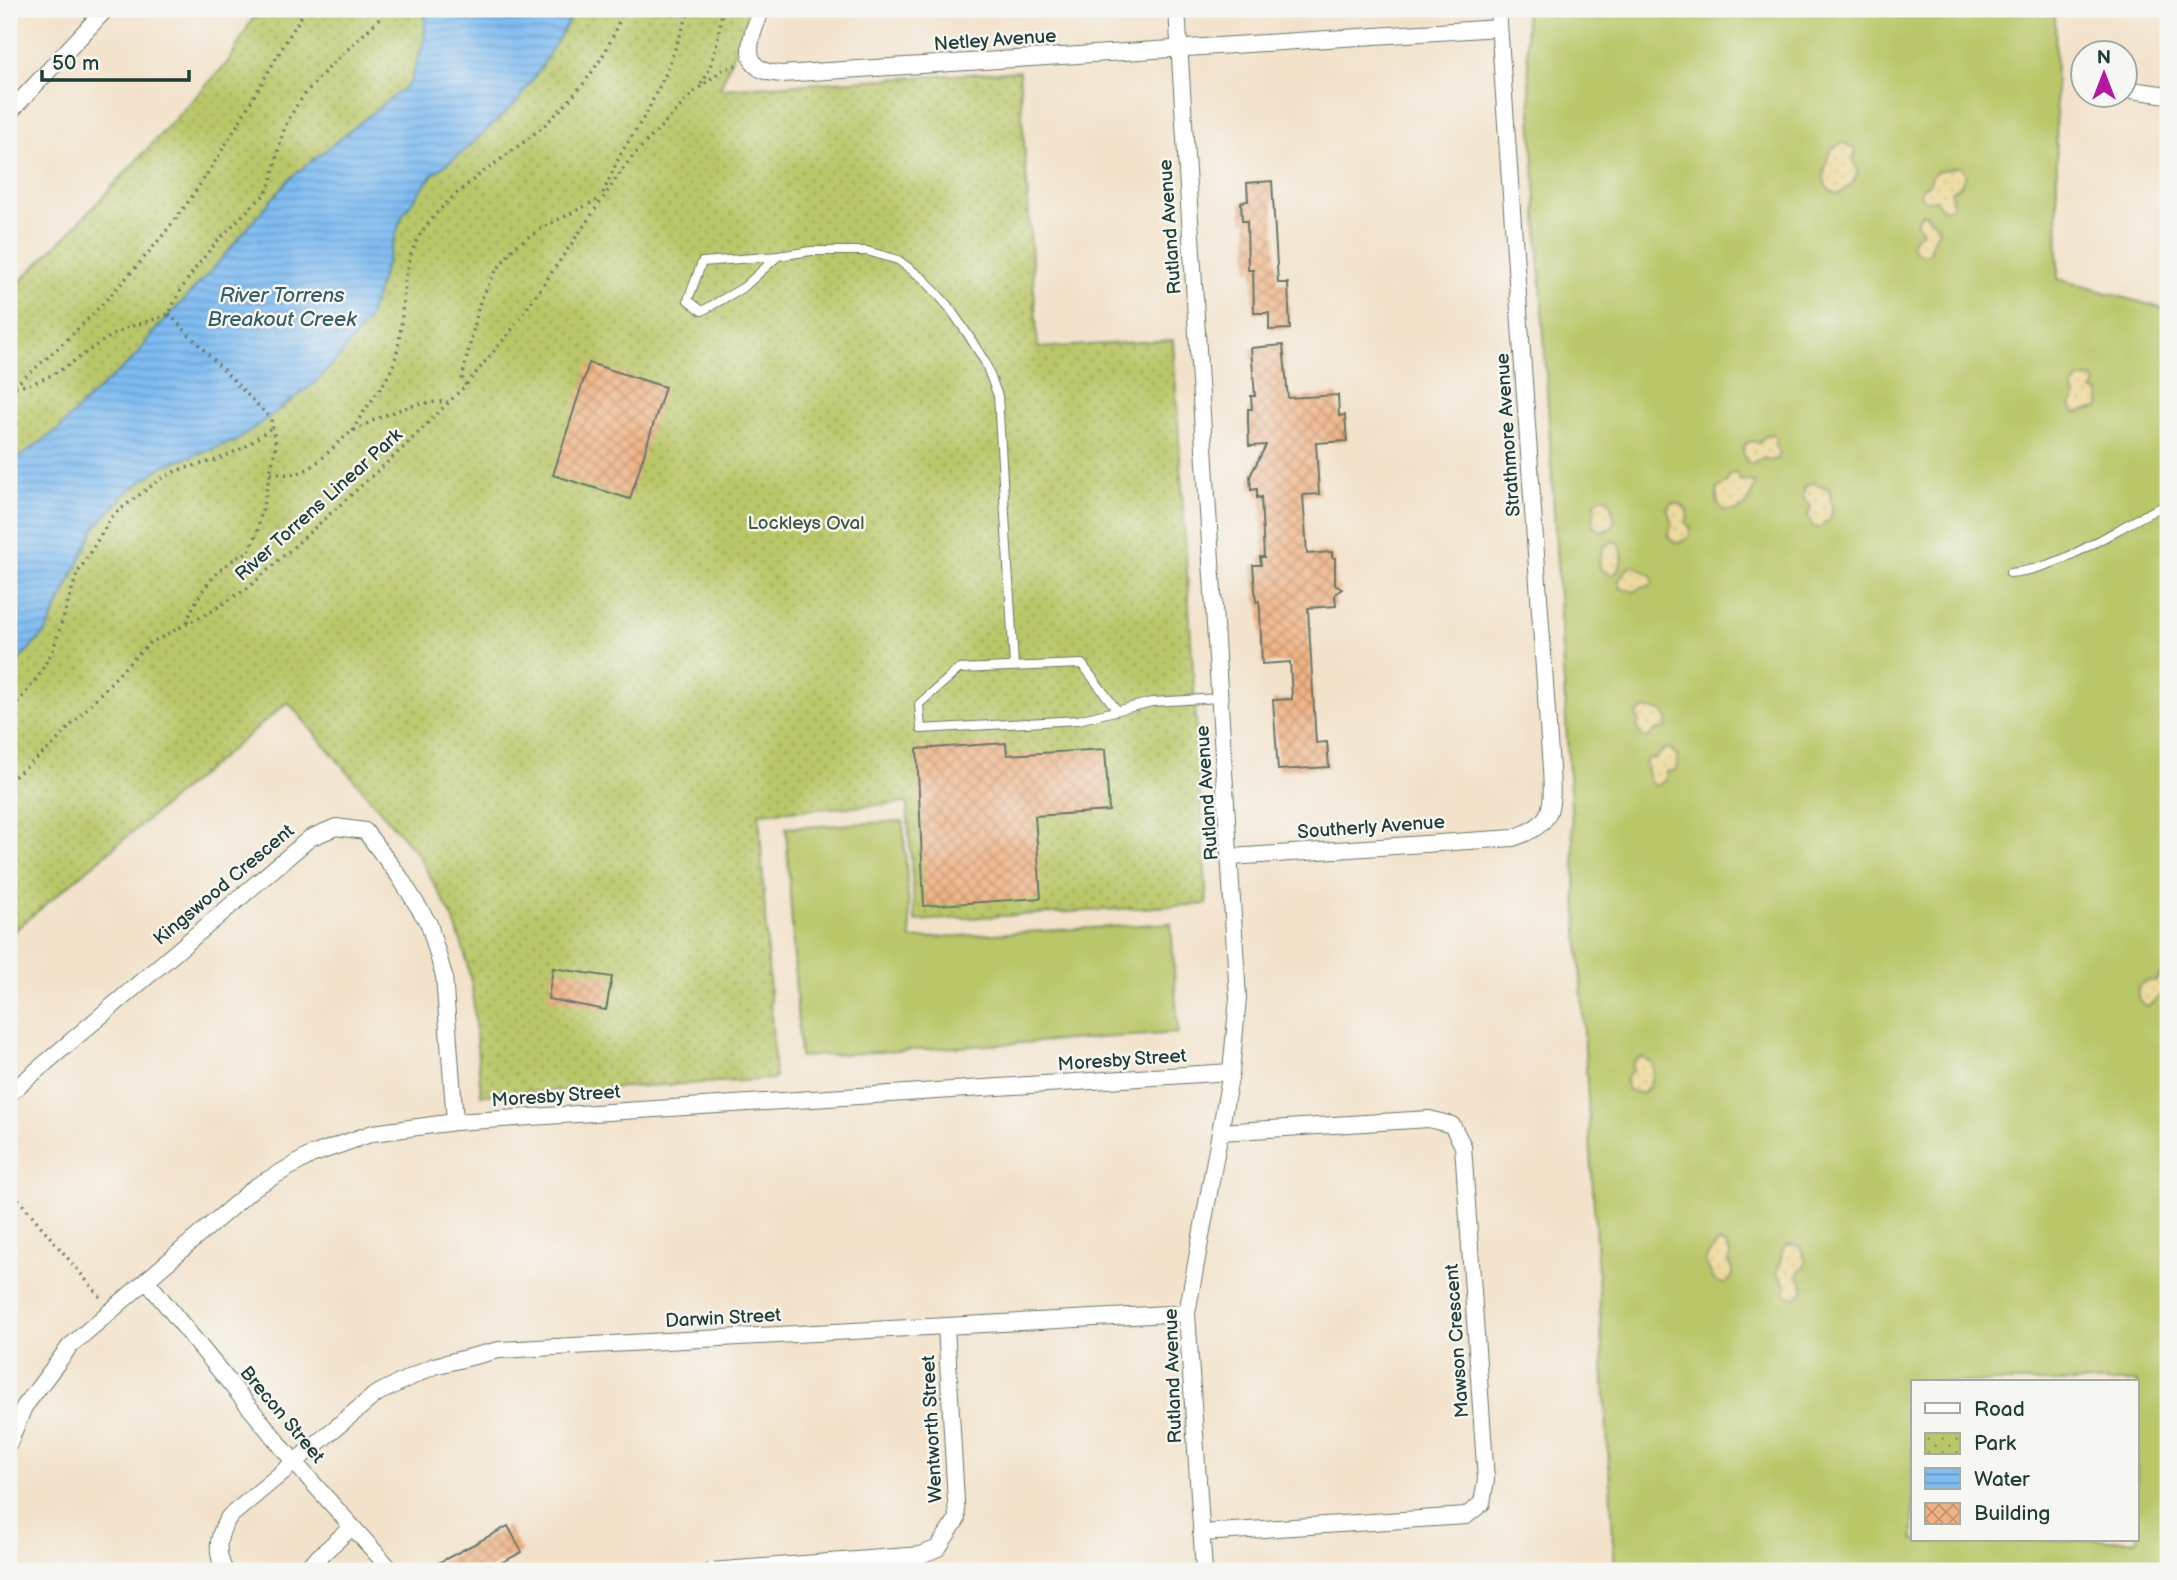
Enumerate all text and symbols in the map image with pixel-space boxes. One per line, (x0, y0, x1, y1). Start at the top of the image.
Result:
street label: Netley Avenue (933, 25, 1057, 56)
scale bar (42, 38, 189, 82)
north arrow (2068, 38, 2138, 108)
text: N (2097, 47, 2111, 70)
text: 50 m (52, 51, 99, 76)
street label: Rutland Avenue (1154, 159, 1187, 295)
water label: River Torrens Breakout Creek (208, 283, 357, 332)
street label: Strathmore Avenue (1491, 352, 1526, 518)
street label: River Torrens Linear Park (231, 423, 408, 586)
park label: Lockleys Oval (747, 512, 865, 535)
street label: Rutland Avenue (1191, 725, 1224, 861)
street label: Southerly Avenue (1297, 811, 1446, 844)
street label: Kingswood Crescent (149, 820, 299, 951)
street label: Moresby Street (1057, 1045, 1187, 1076)
street label: Moresby Street (491, 1081, 621, 1112)
street label: Mawson Crescent (1441, 1263, 1474, 1419)
street label: Darwin Street (665, 1304, 782, 1333)
street label: Rutland Avenue (1160, 1308, 1187, 1444)
street label: Wentworth Street (917, 1354, 948, 1503)
street label: Brecon Street (235, 1362, 329, 1468)
legend (1911, 1380, 2138, 1542)
text: Road (1974, 1397, 2025, 1422)
text: Park (1974, 1431, 2017, 1456)
text: Water (1974, 1467, 2030, 1492)
text: Building (1974, 1501, 2050, 1526)

